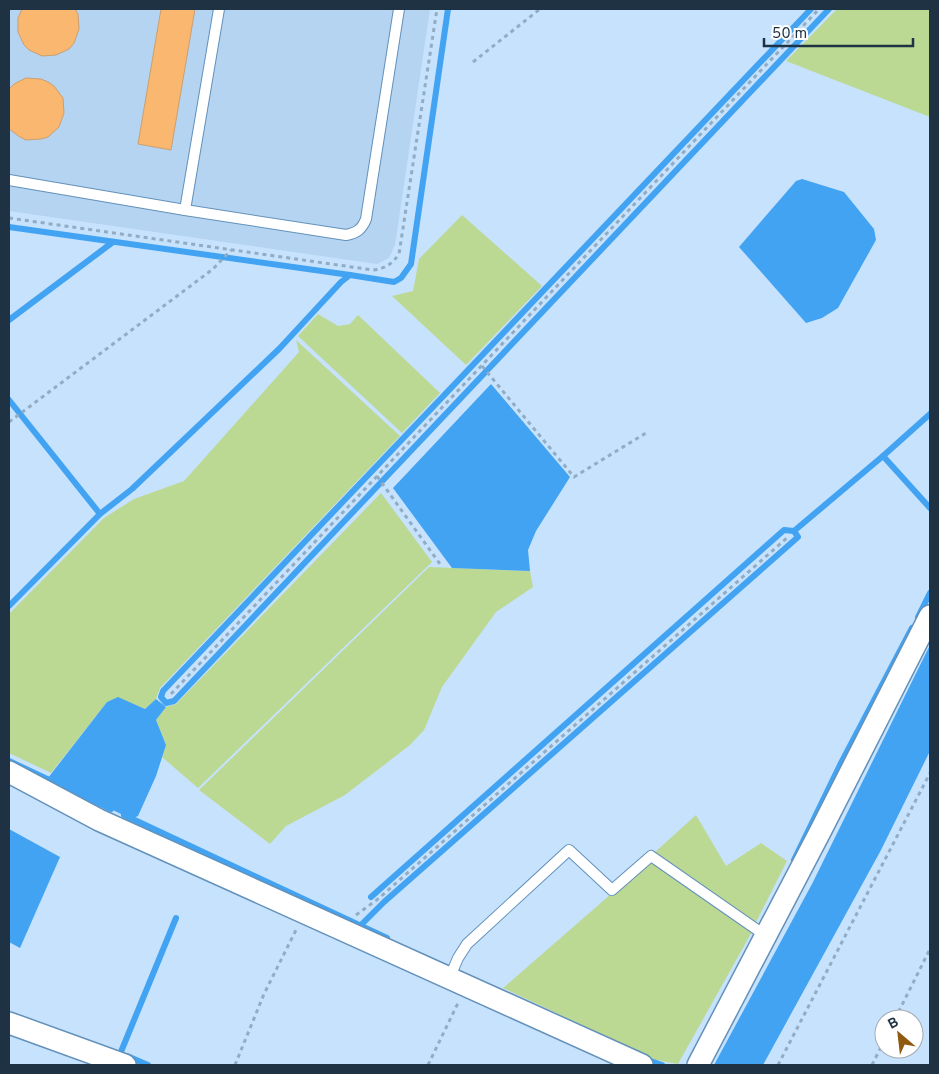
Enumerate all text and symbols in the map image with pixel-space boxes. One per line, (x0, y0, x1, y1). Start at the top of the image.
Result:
scale bar (764, 15, 913, 47)
text: 50 m (772, 25, 807, 44)
north arrow (874, 1009, 924, 1059)
text: B (885, 1014, 902, 1034)

